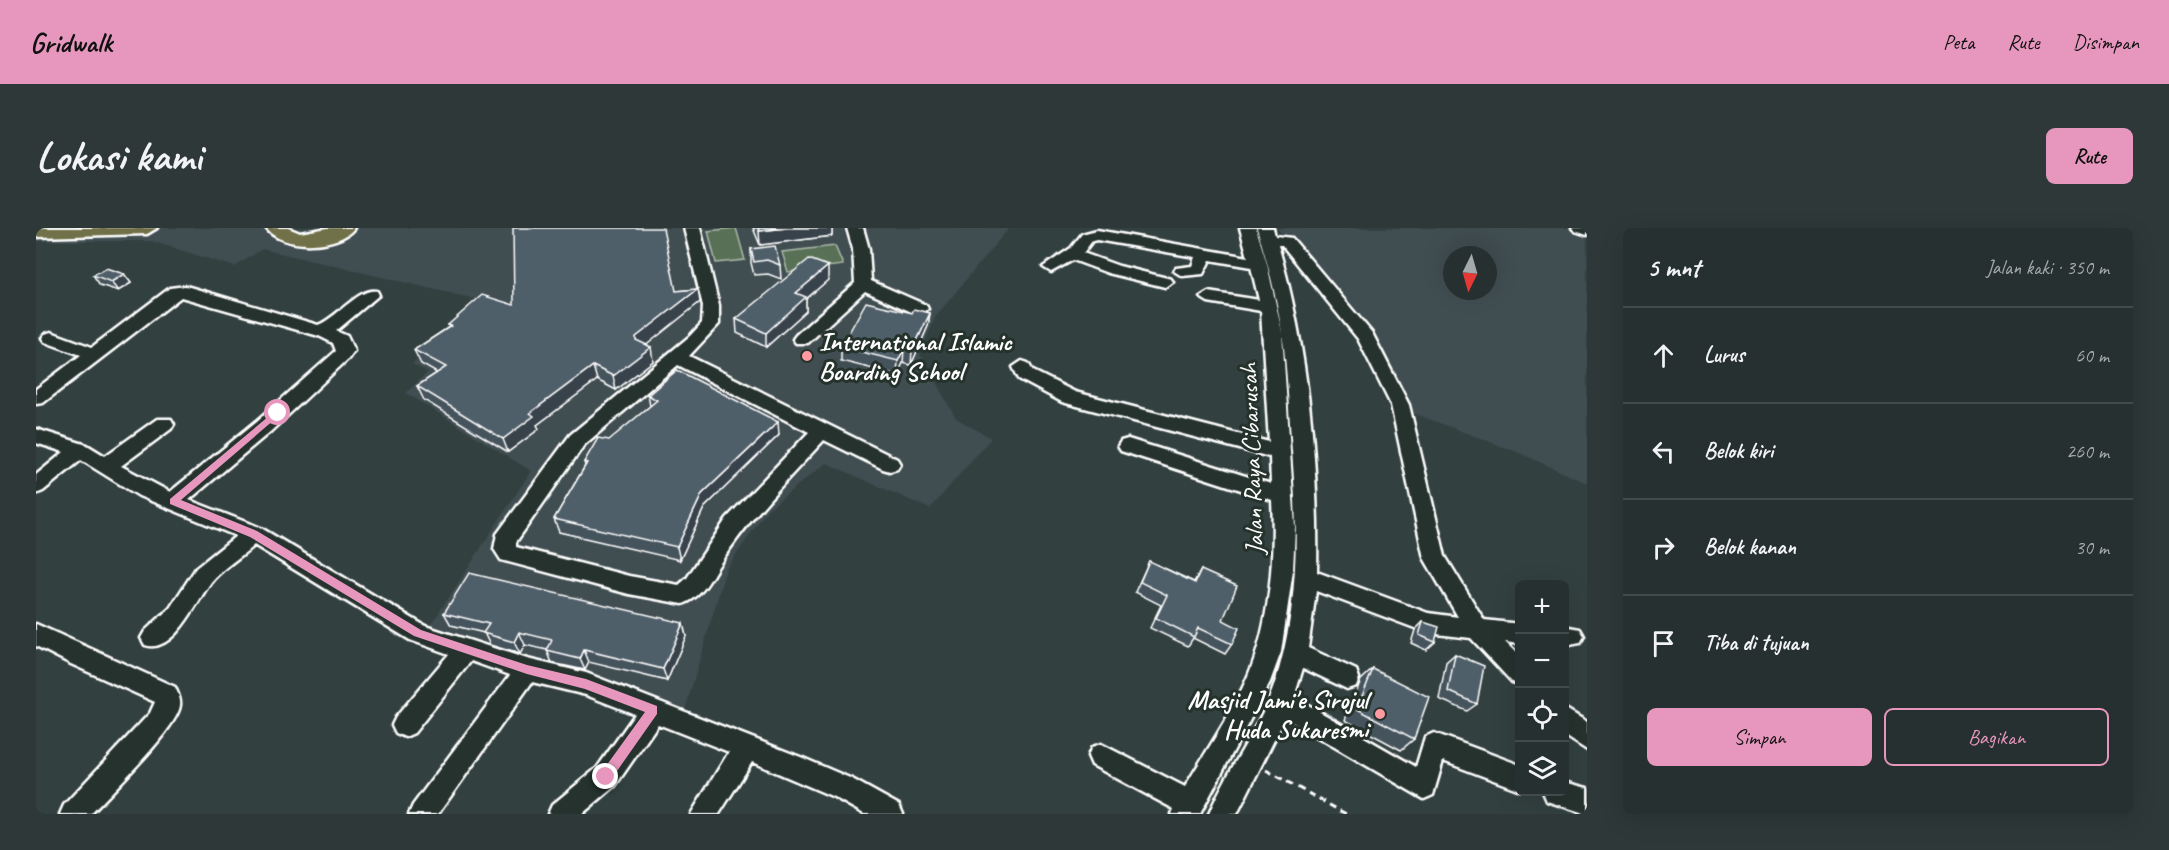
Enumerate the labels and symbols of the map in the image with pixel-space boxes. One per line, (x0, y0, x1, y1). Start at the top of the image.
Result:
north arrow (1443, 246, 1497, 300)
place label: International Islamic Boarding School (819, 325, 1013, 388)
marker: International Islamic Boarding School (800, 349, 814, 363)
street label: Jalan Raya Cibarusah (1232, 361, 1271, 557)
route start (264, 399, 290, 425)
place label: Masjid Jami'e Sirojul Huda Sukaresmi (1187, 683, 1373, 746)
marker: Masjid Jami'e Sirojul Huda Sukaresmi (1373, 707, 1387, 721)
route end (592, 763, 618, 789)

